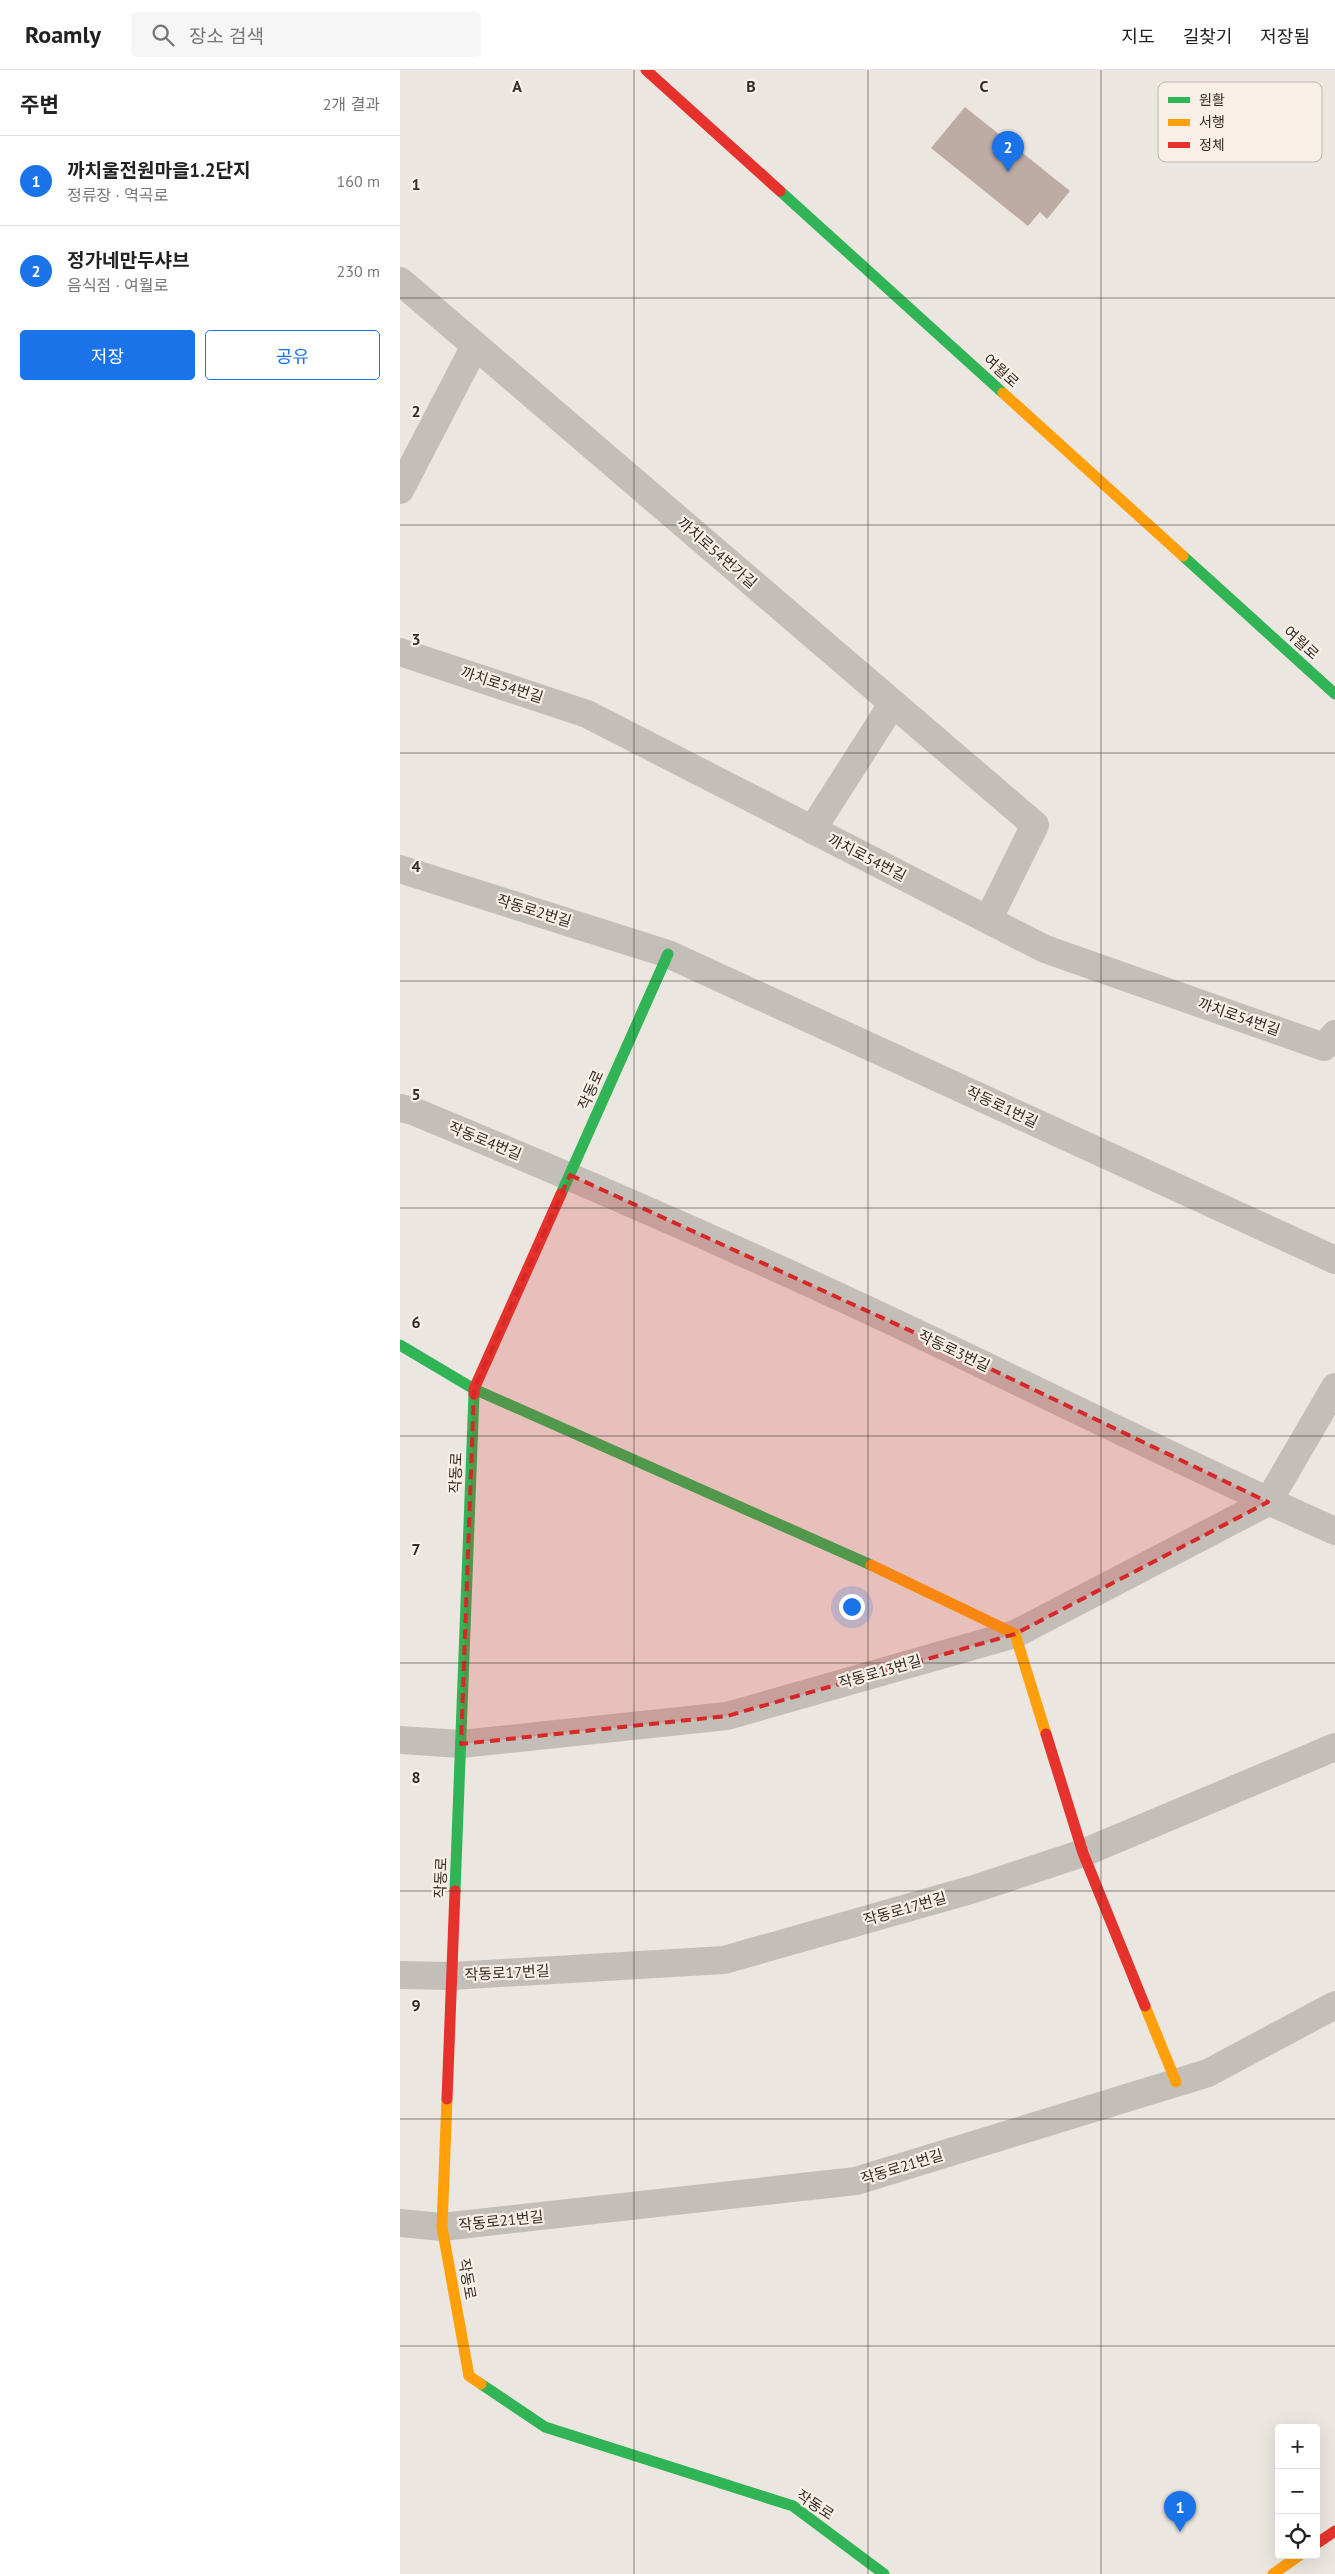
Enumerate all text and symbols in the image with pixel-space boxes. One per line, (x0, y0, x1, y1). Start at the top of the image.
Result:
search box (131, 12, 481, 57)
text: Roamly (25, 19, 101, 50)
icon: search (149, 21, 177, 49)
text: 장소 검색 (189, 24, 264, 48)
text: 지도 (1122, 25, 1155, 48)
text: 길찾기 (1183, 25, 1232, 48)
text: 저장됨 (1260, 25, 1310, 48)
text: A (512, 76, 522, 96)
text: B (746, 76, 756, 96)
text: C (980, 76, 989, 96)
legend (1158, 82, 1322, 162)
text: 주변 (20, 91, 59, 118)
text: 원활 (1199, 91, 1225, 109)
text: 2개 결과 (323, 94, 380, 114)
text: 서행 (1199, 113, 1225, 131)
pin: 2 (992, 131, 1024, 172)
text: 정체 (1199, 136, 1225, 154)
text: 까치울전원마을1.2단지 (67, 158, 251, 182)
text: 1 (31, 171, 41, 191)
text: 160 m (337, 171, 380, 191)
text: 1 (411, 174, 421, 194)
text: 정류장 · 역곡로 (67, 185, 168, 205)
text: 정가네만두샤브 (67, 248, 189, 272)
text: 2 (31, 261, 41, 281)
text: 230 m (337, 261, 380, 281)
text: 음식점 · 여월로 (67, 275, 168, 295)
button: 저장 (20, 330, 195, 380)
button: 공유 (205, 330, 380, 380)
street label: 여월로 (980, 350, 1023, 392)
text: 2 (411, 401, 421, 421)
street label: 까치로54번가길 (674, 513, 761, 592)
street label: 여월로 (1280, 622, 1323, 664)
text: 3 (411, 629, 421, 649)
street label: 까치로54번길 (459, 662, 546, 707)
street label: 까치로54번길 (825, 830, 910, 885)
text: 4 (411, 856, 421, 876)
street label: 작동로2번길 (494, 890, 574, 931)
street label: 까치로54번길 (1196, 994, 1283, 1039)
street label: 작동로 (573, 1067, 608, 1113)
street label: 작동로1번길 (963, 1082, 1041, 1131)
text: 5 (411, 1084, 421, 1104)
street label: 작동로4번길 (446, 1117, 525, 1164)
text: 6 (411, 1312, 421, 1332)
street label: 작동로3번길 (915, 1326, 993, 1375)
street label: 작동로 (445, 1452, 466, 1494)
text: 7 (411, 1539, 421, 1559)
your location (839, 1594, 865, 1620)
street label: 작동로13번길 (836, 1651, 924, 1692)
text: 8 (411, 1767, 421, 1787)
street label: 작동로 (430, 1857, 451, 1899)
street label: 작동로17번길 (861, 1888, 949, 1929)
street label: 작동로17번길 (464, 1961, 550, 1984)
text: 9 (411, 1995, 421, 2015)
street label: 작동로21번길 (858, 2145, 945, 2188)
street label: 작동로21번길 (458, 2207, 544, 2234)
street label: 작동로 (455, 2257, 480, 2301)
map controls (1275, 2424, 1320, 2559)
button: + (1275, 2424, 1320, 2469)
button: − (1275, 2469, 1320, 2514)
street label: 작동로 (793, 2485, 838, 2524)
pin: 1 (1164, 2491, 1196, 2532)
button: locate (1275, 2514, 1320, 2559)

